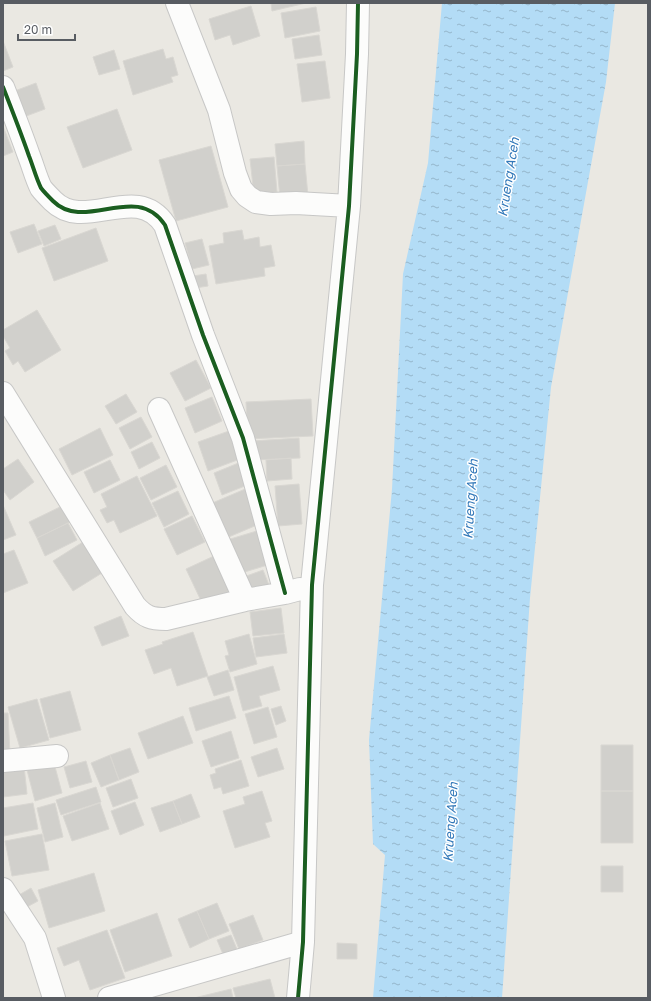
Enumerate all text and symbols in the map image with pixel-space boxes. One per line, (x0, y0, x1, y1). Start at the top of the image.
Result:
scale bar (18, 16, 75, 42)
text: 20 m (24, 22, 52, 37)
water label: Krueng Aceh (494, 135, 522, 218)
water label: Krueng Aceh (459, 458, 481, 539)
water label: Krueng Aceh (439, 781, 461, 862)

